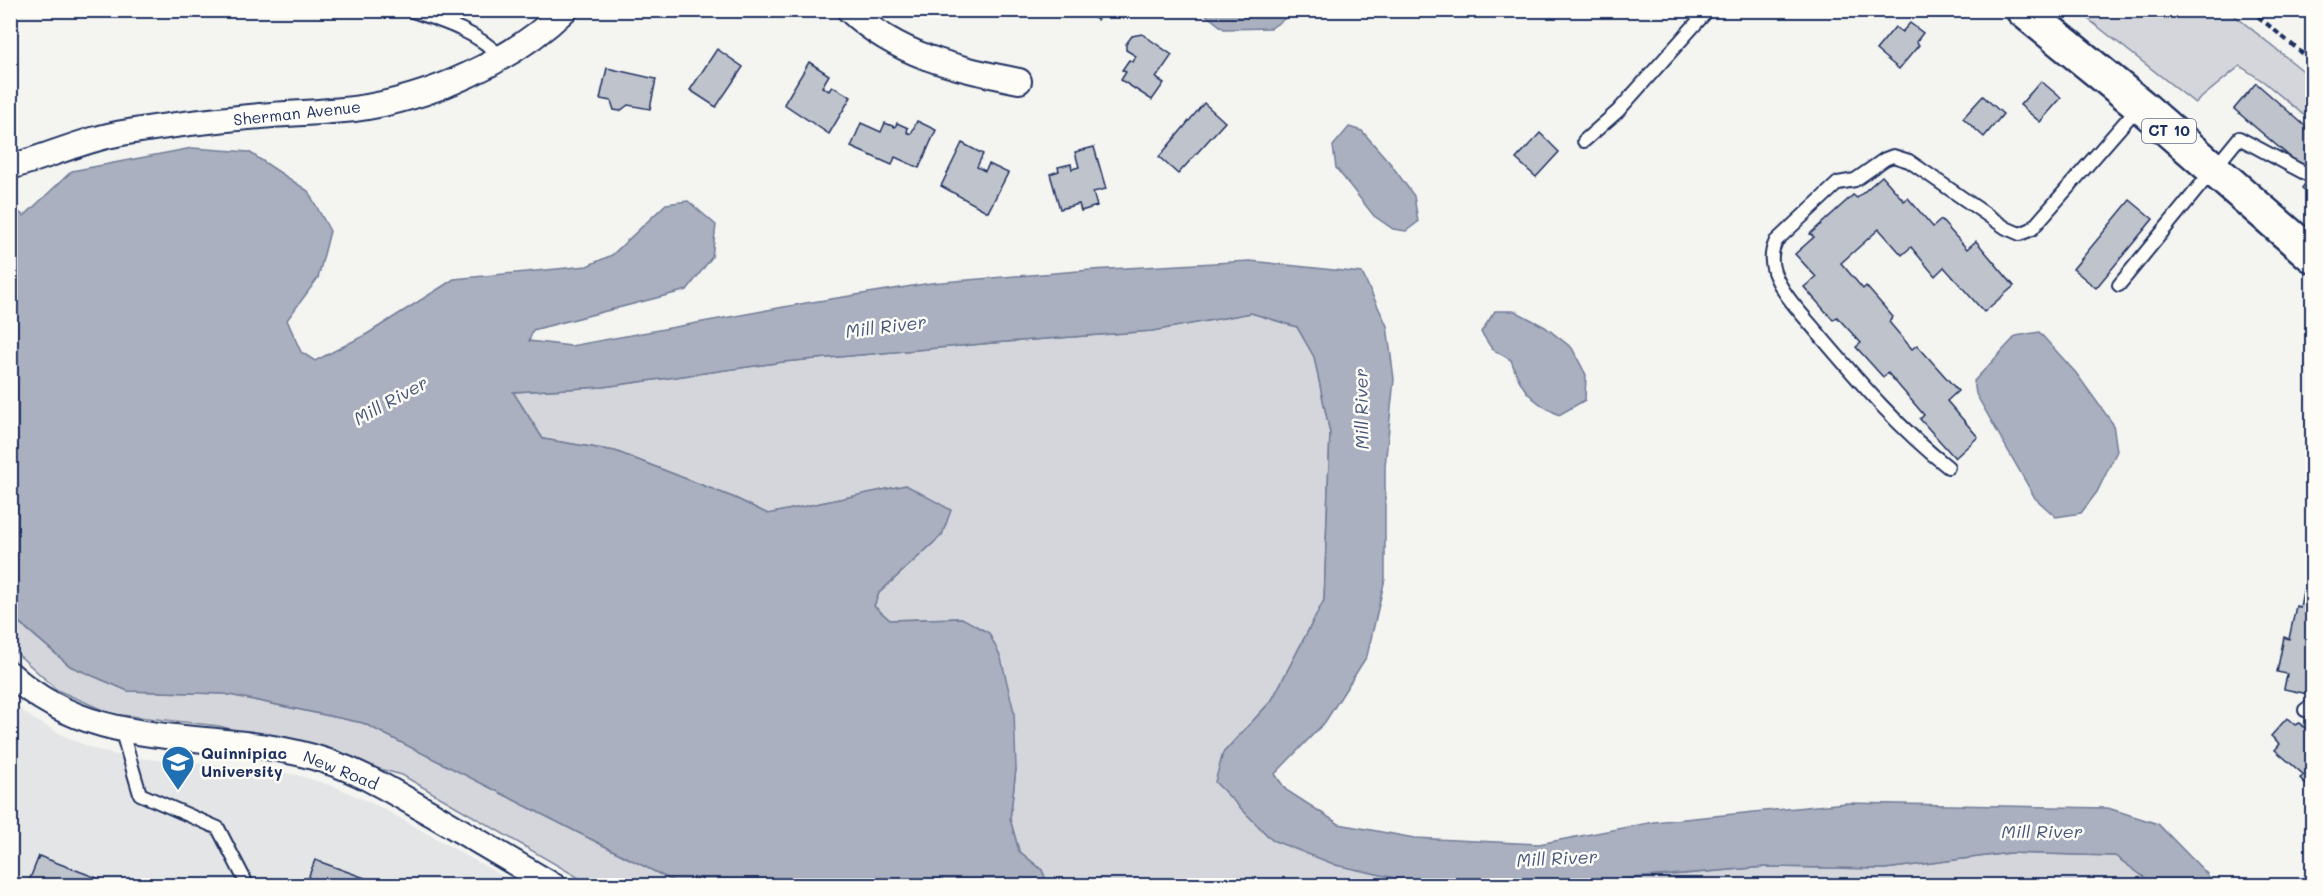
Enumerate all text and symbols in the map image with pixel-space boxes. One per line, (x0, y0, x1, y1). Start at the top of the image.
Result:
street label: Sherman Avenue (232, 95, 362, 130)
road number: CT 10 (2142, 119, 2196, 143)
water label: Mill River (844, 309, 928, 343)
water label: Mill River (1348, 368, 1374, 450)
water label: Mill River (349, 370, 432, 430)
place label: Quinnipiac University (201, 742, 287, 781)
school or university icon: Quinnipiac University (160, 744, 196, 791)
street label: New Road (301, 745, 382, 794)
water label: Mill River (2001, 819, 2083, 843)
water label: Mill River (1516, 844, 1598, 872)

